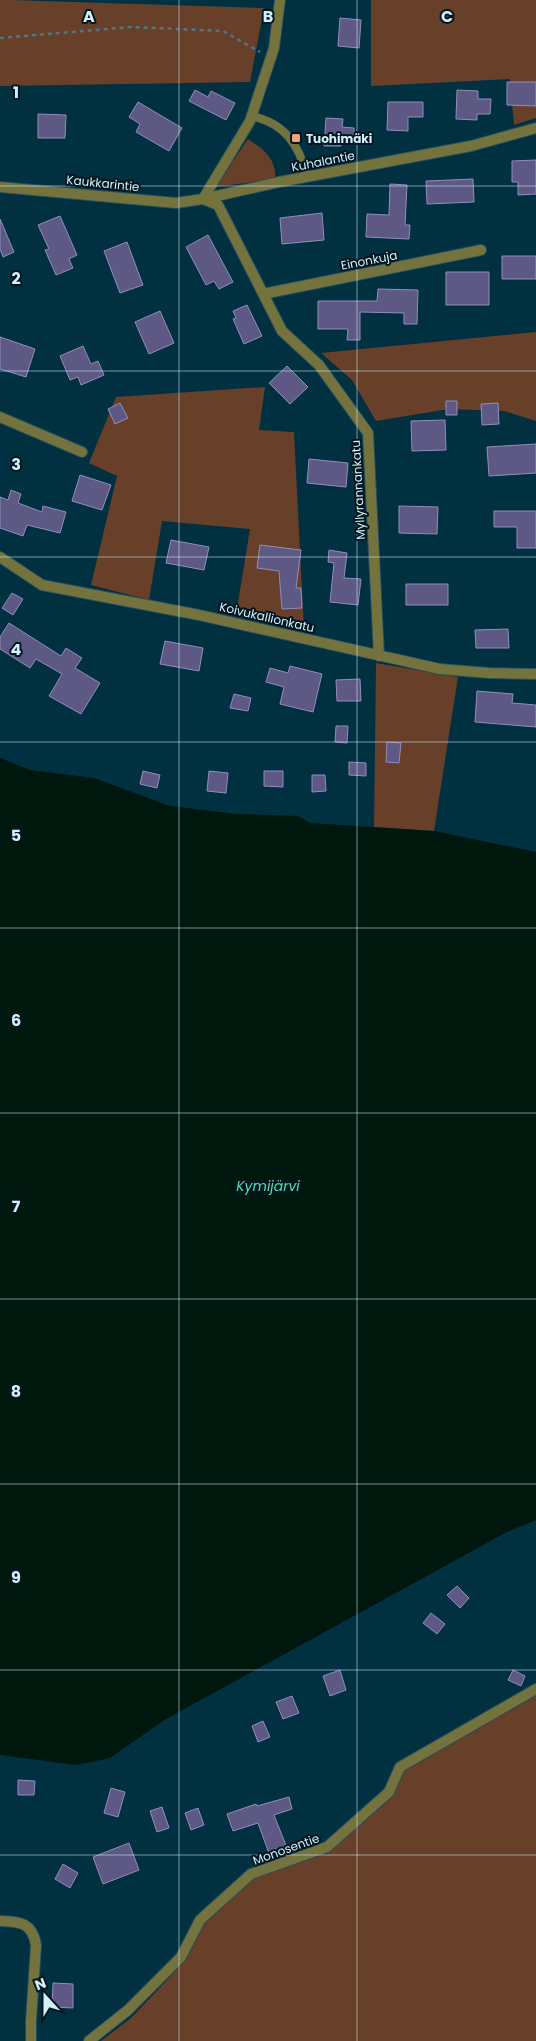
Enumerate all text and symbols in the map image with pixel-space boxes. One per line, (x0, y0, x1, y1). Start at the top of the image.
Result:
text: A (83, 5, 95, 28)
text: B (263, 5, 273, 28)
text: C (441, 5, 453, 28)
text: 1 (13, 81, 19, 104)
place label: Tuohimäki (306, 130, 372, 147)
marker: Tuohimäki (290, 132, 302, 144)
street label: Kuhalantie (290, 147, 356, 175)
street label: Kaukkarintie (66, 171, 140, 195)
street label: Einonkuja (339, 246, 399, 274)
text: 2 (11, 267, 21, 290)
street label: Myllyrannankatu (347, 440, 369, 540)
text: 3 (11, 453, 21, 476)
street label: Koivukallionkatu (218, 598, 316, 636)
text: 4 (11, 638, 22, 661)
text: 5 (11, 824, 21, 847)
text: 6 (11, 1009, 21, 1032)
water label: Kymijärvi (236, 1176, 300, 1196)
text: 7 (12, 1195, 21, 1218)
text: 8 (11, 1380, 21, 1403)
text: 9 (11, 1566, 21, 1589)
street label: Monosentie (250, 1829, 322, 1869)
north arrow (20, 1971, 70, 2021)
text: N (32, 1973, 49, 1995)

